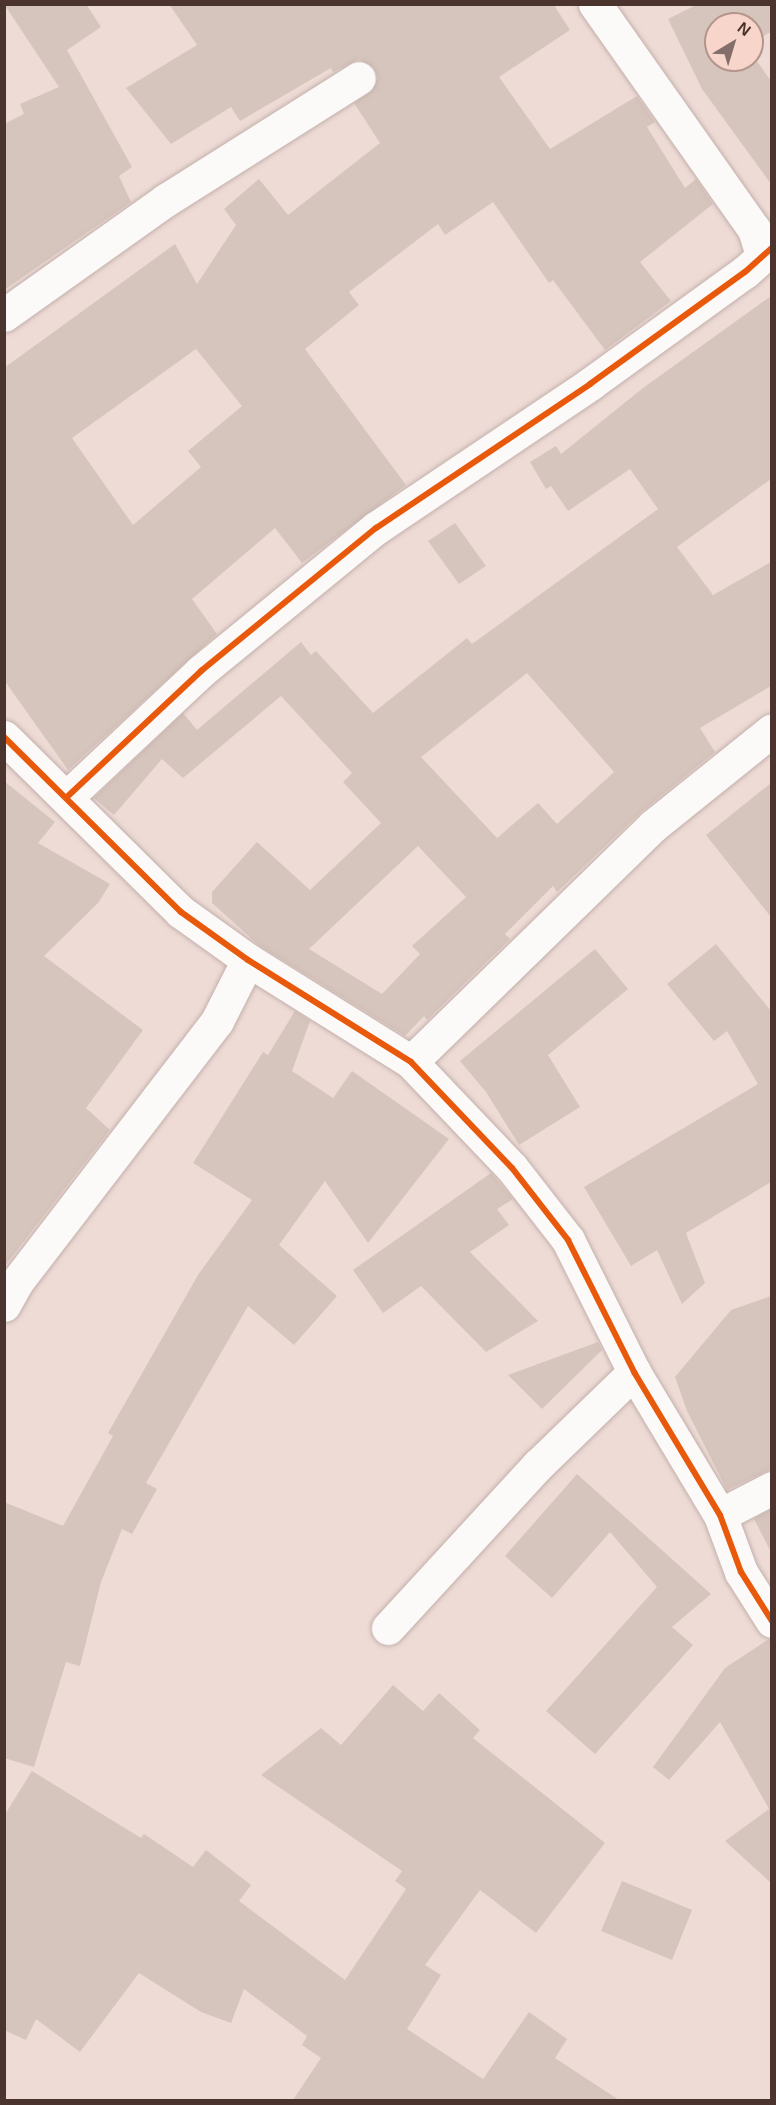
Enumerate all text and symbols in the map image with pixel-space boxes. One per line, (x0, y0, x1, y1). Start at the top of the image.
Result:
north arrow (704, 12, 764, 72)
text: N (734, 19, 754, 39)

